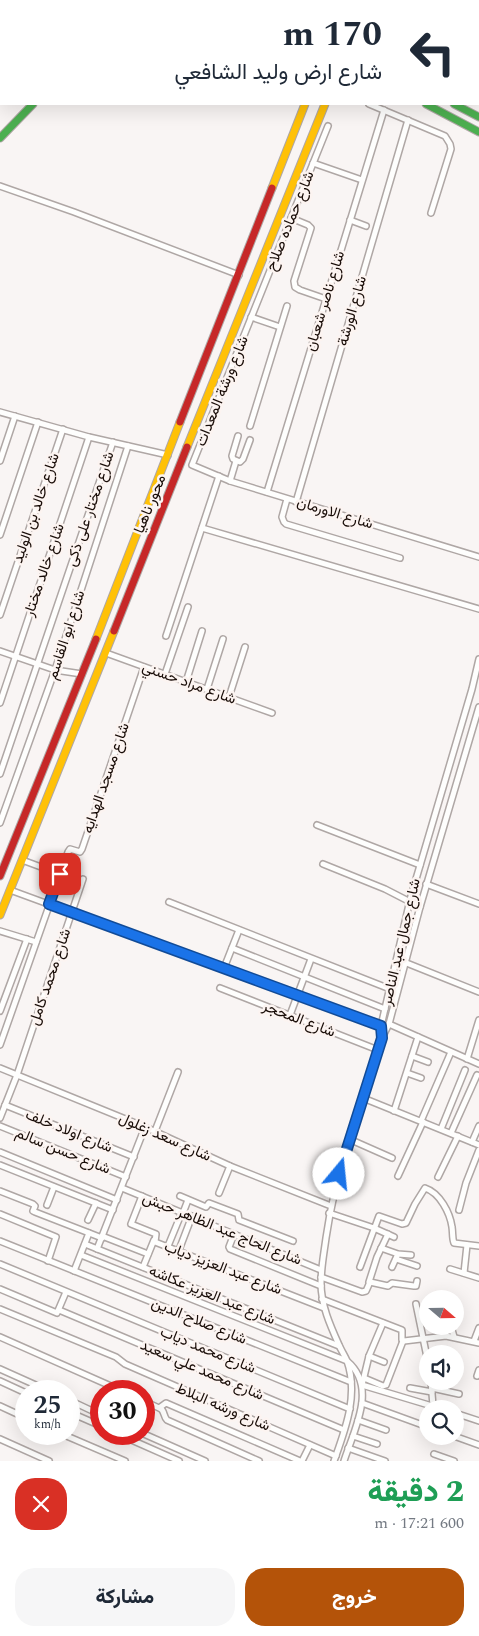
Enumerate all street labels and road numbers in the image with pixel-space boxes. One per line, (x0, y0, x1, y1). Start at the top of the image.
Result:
street label: شارع حماده صلاح (259, 167, 321, 274)
street label: شارع ناصر شعبان (299, 248, 351, 354)
street label: شارع الورشة (331, 273, 373, 349)
street label: شارع ورشة المعدات (189, 332, 255, 450)
street label: شارع مختار على ذكى (60, 448, 120, 570)
street label: شارع خالد بن الوليد (6, 450, 66, 566)
street label: محور ناهيا (128, 471, 172, 537)
street label: شارع الاورمان (294, 491, 376, 536)
street label: شارع خالد مختار (17, 520, 71, 621)
street label: شارع ابو القاسم (41, 587, 91, 683)
street label: شارع مراد حسني (138, 655, 239, 712)
street label: شارع مسجد الهدايه (76, 719, 136, 836)
street label: شارع جمال عبد الناصر (375, 876, 427, 1009)
street label: شارع محمد كامل (23, 925, 77, 1029)
street label: شارع المحجر (258, 994, 339, 1044)
street label: شارع اولاد خلف (22, 1103, 116, 1159)
street label: شارع سعد زغلول (115, 1106, 215, 1168)
street label: شارع حسن سالم (12, 1121, 114, 1181)
street label: شارع الحاج عبد الظاهر حبش (139, 1186, 305, 1272)
street label: شارع عبد العزيز دياب (161, 1235, 285, 1301)
street label: شارع عبد العزيز عكاشه (145, 1259, 279, 1331)
street label: شارع صلاح الدين (148, 1291, 250, 1351)
street label: شارع محمد دياب (157, 1320, 259, 1380)
street label: شارع محمد علي سعيد (136, 1334, 268, 1407)
street label: شارع ورشه البلاط (172, 1377, 274, 1437)

